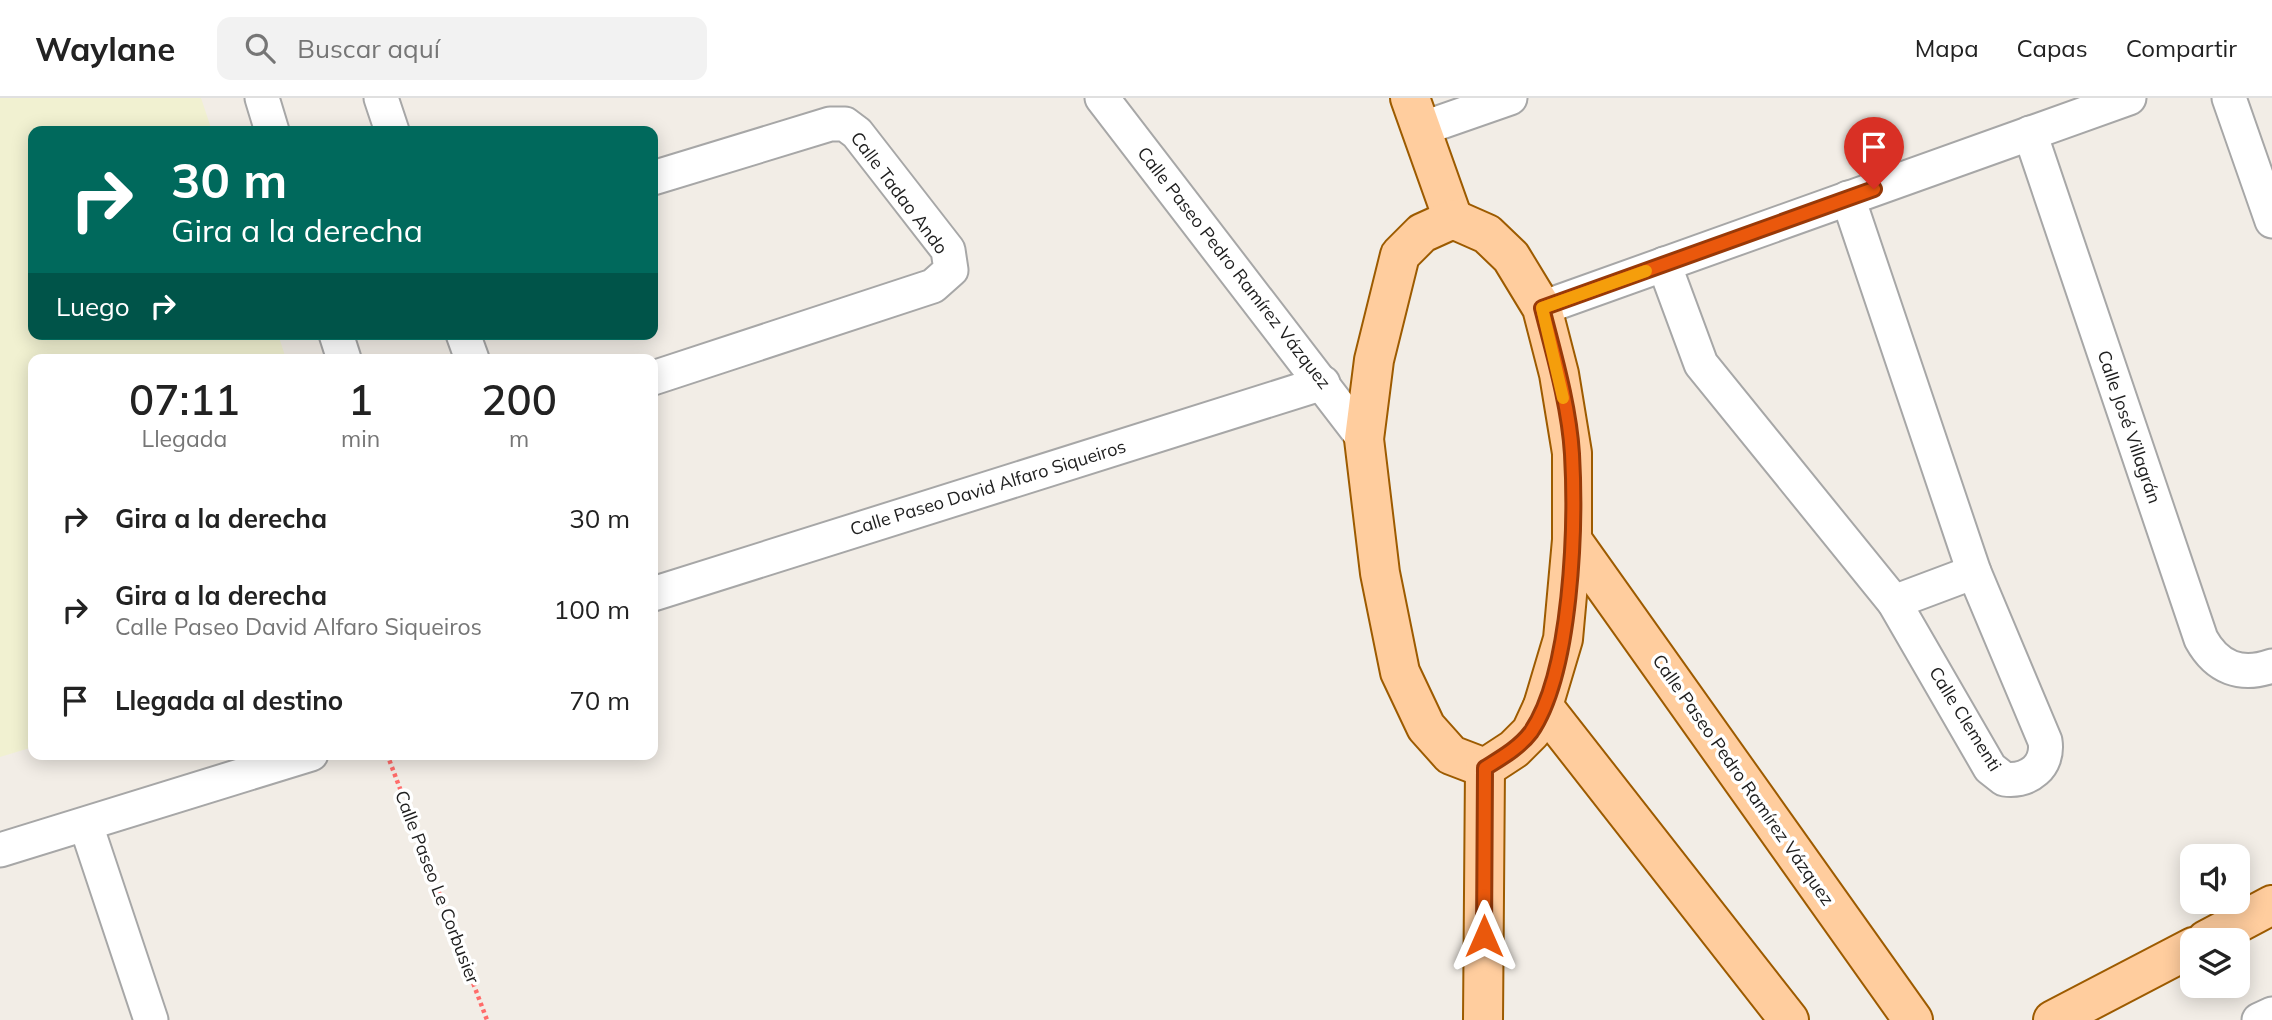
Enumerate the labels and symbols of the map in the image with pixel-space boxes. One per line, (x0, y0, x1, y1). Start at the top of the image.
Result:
pin (1844, 117, 1904, 189)
street label: Calle Tadao Ando (846, 127, 953, 259)
street label: Calle Paseo Pedro Ramírez Vázquez (1133, 142, 1336, 393)
street label: Calle José Villagrán (2092, 347, 2166, 506)
street label: Calle Paseo David Alfaro Siqueiros (847, 435, 1129, 541)
street label: Calle Paseo Pedro Ramírez Vázquez (1648, 650, 1839, 910)
street label: Calle Clementi (1924, 662, 2007, 775)
street label: Calle Paseo Le Corbusier (390, 787, 485, 987)
position arrow (1447, 899, 1521, 973)

